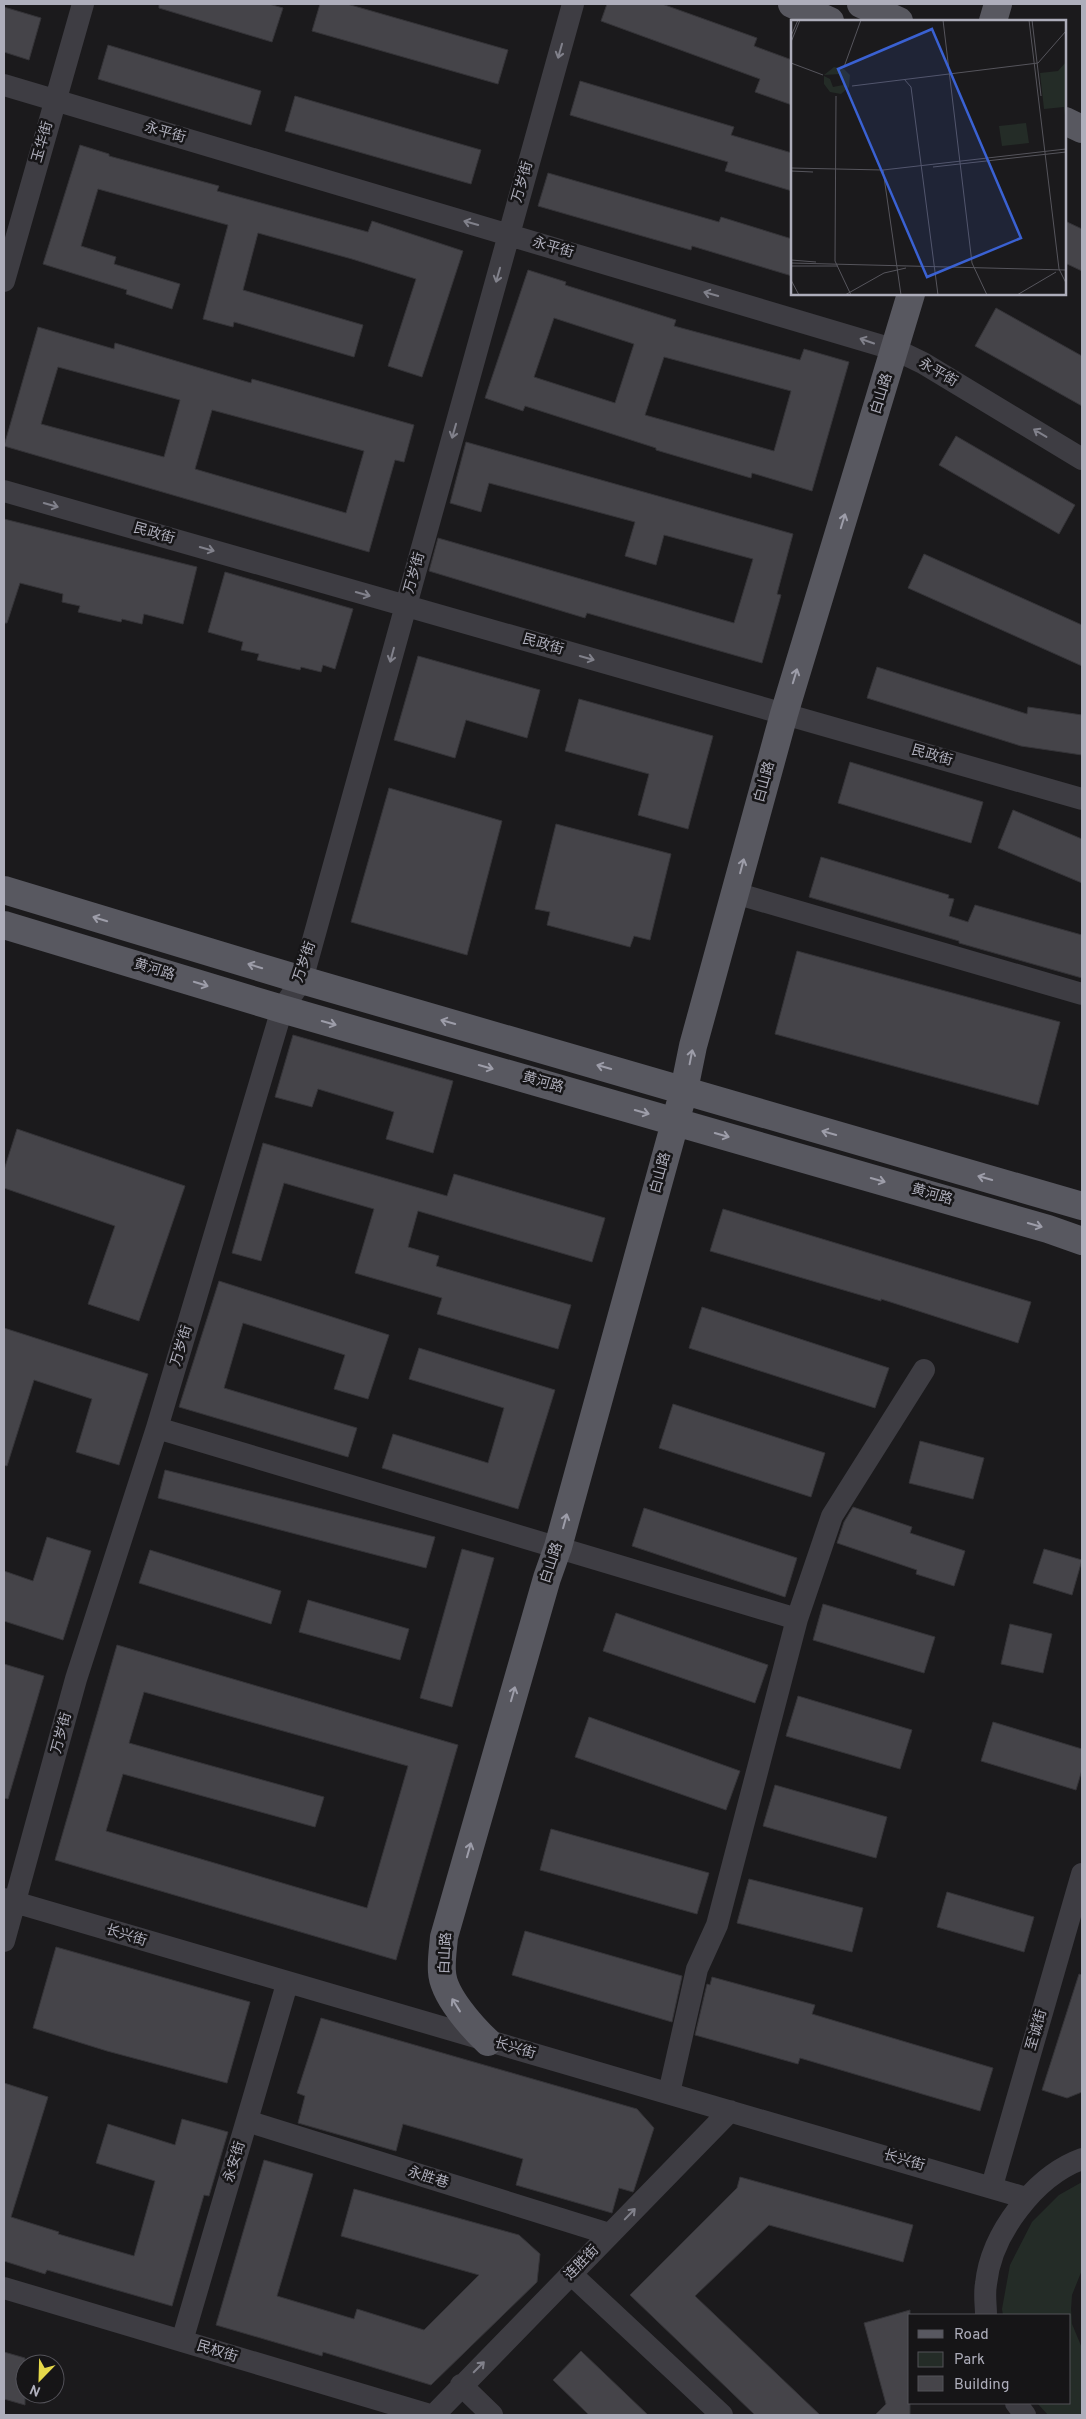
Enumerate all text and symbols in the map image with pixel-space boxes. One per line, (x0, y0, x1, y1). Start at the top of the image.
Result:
inset map (791, 20, 1066, 295)
one-way arrow (555, 42, 564, 58)
street label: 玉华街 (28, 119, 57, 165)
street label: 永平街 (142, 119, 188, 147)
street label: 万岁街 (509, 159, 537, 205)
one-way arrow (464, 218, 480, 228)
street label: 永平街 (530, 234, 576, 262)
one-way arrow (492, 266, 502, 282)
one-way arrow (703, 289, 719, 299)
one-way arrow (859, 335, 875, 345)
street label: 永平街 (916, 355, 960, 391)
street label: 白山路 (868, 371, 896, 417)
one-way arrow (449, 423, 459, 439)
one-way arrow (1034, 428, 1048, 438)
one-way arrow (42, 500, 58, 510)
one-way arrow (839, 513, 849, 529)
street label: 民政街 (131, 520, 177, 548)
one-way arrow (198, 545, 214, 555)
street label: 万岁街 (401, 550, 429, 596)
one-way arrow (355, 589, 371, 599)
street label: 民政街 (520, 631, 566, 659)
one-way arrow (387, 647, 396, 663)
one-way arrow (578, 653, 594, 663)
one-way arrow (791, 668, 801, 684)
street label: 民政街 (909, 742, 955, 770)
street label: 白山路 (751, 760, 779, 804)
one-way arrow (738, 858, 747, 874)
one-way arrow (92, 914, 108, 924)
street label: 万岁街 (290, 939, 320, 985)
street label: 黄河路 (131, 956, 177, 984)
one-way arrow (248, 960, 264, 970)
one-way arrow (193, 980, 209, 990)
one-way arrow (440, 1017, 456, 1026)
one-way arrow (321, 1018, 337, 1028)
one-way arrow (687, 1049, 696, 1065)
one-way arrow (596, 1062, 612, 1072)
one-way arrow (477, 1063, 493, 1073)
street label: 黄河路 (520, 1069, 566, 1097)
one-way arrow (633, 1107, 649, 1117)
one-way arrow (821, 1128, 837, 1137)
one-way arrow (714, 1130, 730, 1140)
street label: 白山路 (647, 1151, 675, 1195)
one-way arrow (978, 1172, 994, 1182)
one-way arrow (870, 1175, 886, 1185)
street label: 黄河路 (909, 1181, 955, 1209)
one-way arrow (1026, 1220, 1042, 1230)
street label: 万岁街 (168, 1323, 196, 1369)
one-way arrow (560, 1514, 570, 1530)
street label: 白山路 (537, 1540, 567, 1586)
one-way arrow (509, 1686, 519, 1702)
street label: 万岁街 (48, 1711, 76, 1755)
one-way arrow (464, 1842, 474, 1858)
street label: 长兴街 (103, 1922, 149, 1950)
street label: 白山路 (436, 1932, 456, 1974)
one-way arrow (451, 1999, 461, 2013)
street label: 至诚街 (1023, 2007, 1051, 2053)
street label: 长兴街 (492, 2035, 538, 2063)
street label: 永安街 (221, 2139, 249, 2185)
street label: 长兴街 (881, 2147, 927, 2175)
street label: 永胜巷 (405, 2164, 451, 2192)
one-way arrow (623, 2208, 635, 2220)
street label: 连胜街 (561, 2242, 603, 2284)
legend (908, 2314, 1071, 2404)
text: Road (954, 2326, 989, 2345)
street label: 民权街 (194, 2338, 240, 2366)
text: Park (954, 2351, 985, 2370)
north arrow (15, 2354, 65, 2404)
one-way arrow (473, 2361, 485, 2373)
text: Building (954, 2376, 1009, 2395)
text: N (28, 2380, 43, 2399)

